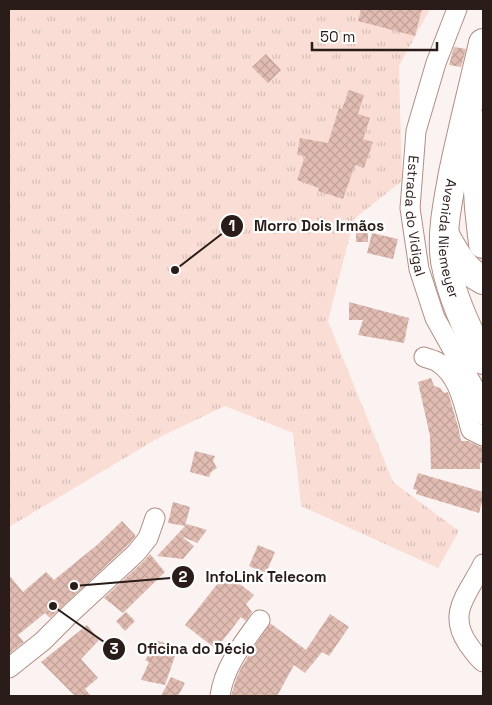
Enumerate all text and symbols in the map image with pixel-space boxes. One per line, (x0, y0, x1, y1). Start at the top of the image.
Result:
scale bar (312, 20, 437, 52)
text: 50 m (320, 27, 355, 46)
street label: Estrada do Vidigal (401, 155, 430, 278)
street label: Avenida Niemeyer (435, 178, 463, 301)
callout: Morro Dois Irmãos (219, 211, 394, 241)
text: 1 (229, 216, 235, 235)
text: Morro Dois Irmãos (254, 216, 384, 235)
callout: InfoLink Telecom (170, 562, 337, 592)
text: 2 (179, 567, 188, 586)
text: InfoLink Telecom (205, 567, 327, 586)
callout: Oficina do Décio (102, 634, 265, 664)
text: 3 (109, 639, 119, 658)
text: Oficina do Décio (137, 639, 255, 658)

